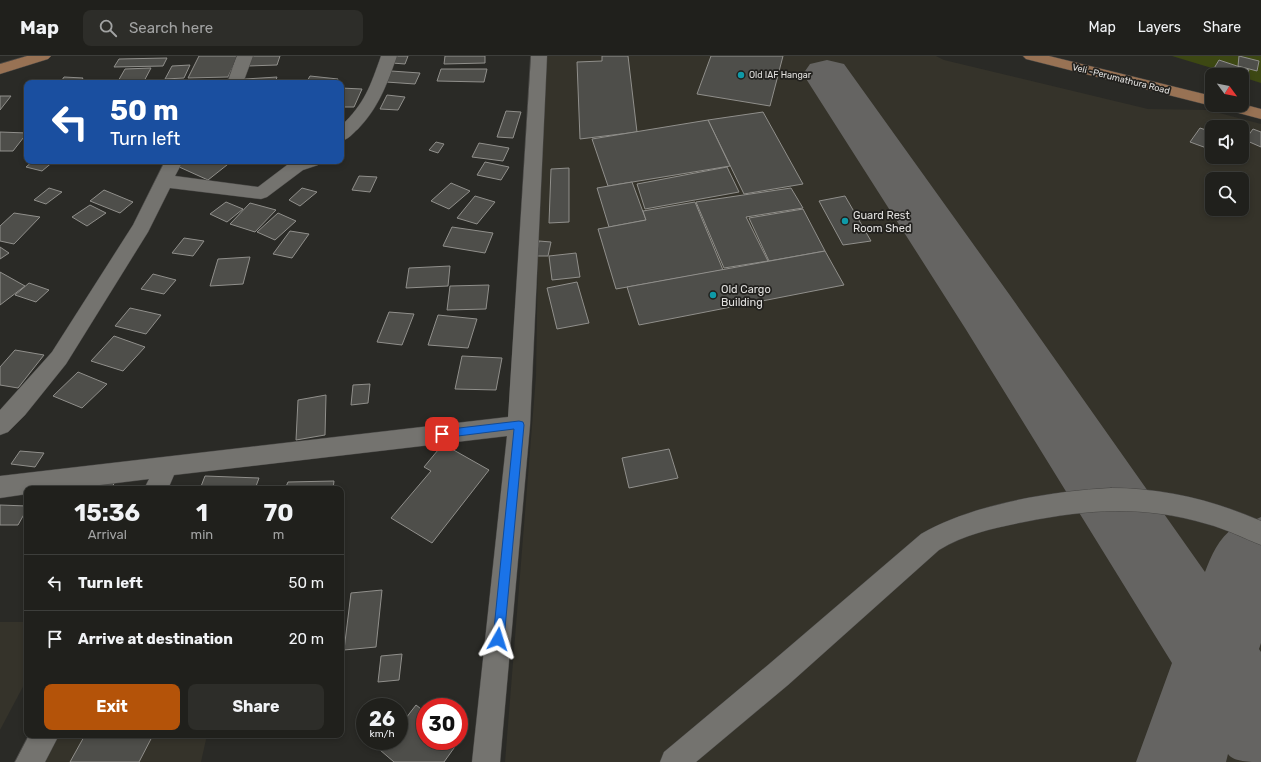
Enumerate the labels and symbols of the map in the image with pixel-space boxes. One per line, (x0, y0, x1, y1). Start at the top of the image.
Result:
street label: Veli -Perumathura Road (1071, 62, 1171, 96)
north arrow (1205, 68, 1249, 112)
marker: Old IAF Hangar (736, 70, 746, 80)
place label: Old IAF Hangar (749, 70, 812, 80)
place label: Guard Rest Room Shed (853, 209, 912, 235)
marker: Guard Rest Room Shed (840, 216, 850, 226)
place label: Old Cargo Building (721, 283, 771, 309)
marker: Old Cargo Building (708, 290, 718, 300)
pin (425, 417, 459, 451)
position arrow (477, 618, 519, 660)
speed limit sign: 30 (416, 698, 468, 750)

